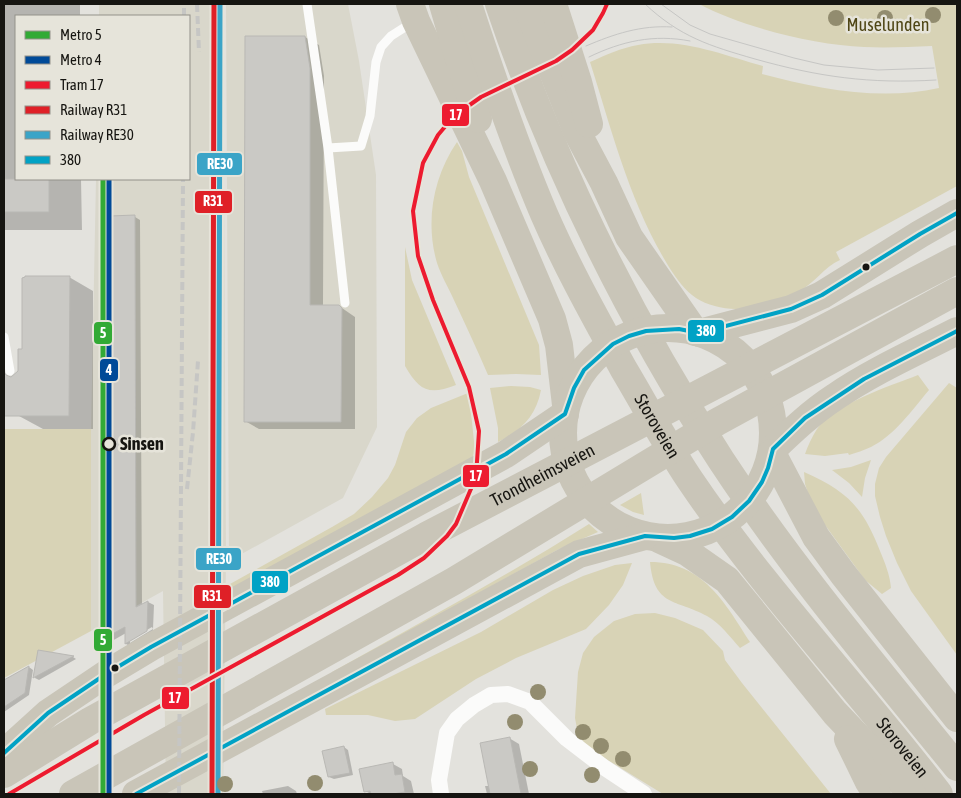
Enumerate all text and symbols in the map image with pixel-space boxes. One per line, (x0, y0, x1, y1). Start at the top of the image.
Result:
park label: Muselunden (847, 14, 929, 35)
legend (15, 15, 190, 180)
text: Metro 5 (60, 26, 102, 43)
text: Metro 4 (60, 51, 102, 68)
text: Tram 17 (60, 76, 104, 93)
text: Railway R31 (60, 101, 127, 118)
line badge: 17 (441, 103, 470, 127)
text: 17 (449, 107, 463, 123)
text: Railway RE30 (60, 126, 134, 143)
text: 380 (60, 151, 81, 168)
line badge: RE30 (196, 152, 243, 176)
text: RE30 (207, 156, 233, 172)
line badge: R31 (194, 190, 233, 214)
text: R31 (203, 193, 223, 209)
unlabelled marker (861, 262, 871, 272)
line badge: 380 (687, 319, 725, 343)
line badge: 5 (93, 321, 113, 345)
text: 380 (696, 323, 716, 339)
text: 5 (100, 325, 107, 341)
line badge: 4 (99, 358, 119, 382)
text: 4 (105, 362, 113, 378)
street label: Storoveien (630, 390, 685, 462)
place label: Sinsen (120, 433, 164, 454)
marker: Sinsen (102, 437, 116, 451)
street label: Trondheimsveien (487, 439, 598, 511)
line badge: 17 (462, 464, 490, 488)
text: 17 (469, 468, 483, 484)
line badge: RE30 (195, 547, 242, 571)
text: RE30 (206, 551, 232, 567)
line badge: 380 (251, 570, 289, 594)
text: 380 (260, 574, 280, 590)
line badge: R31 (193, 584, 232, 609)
text: R31 (202, 588, 222, 604)
line badge: 5 (93, 628, 113, 652)
text: 5 (100, 632, 107, 648)
unlabelled marker (110, 663, 120, 673)
line badge: 17 (161, 686, 190, 710)
text: 17 (168, 690, 182, 706)
street label: Storoveien (872, 713, 933, 782)

